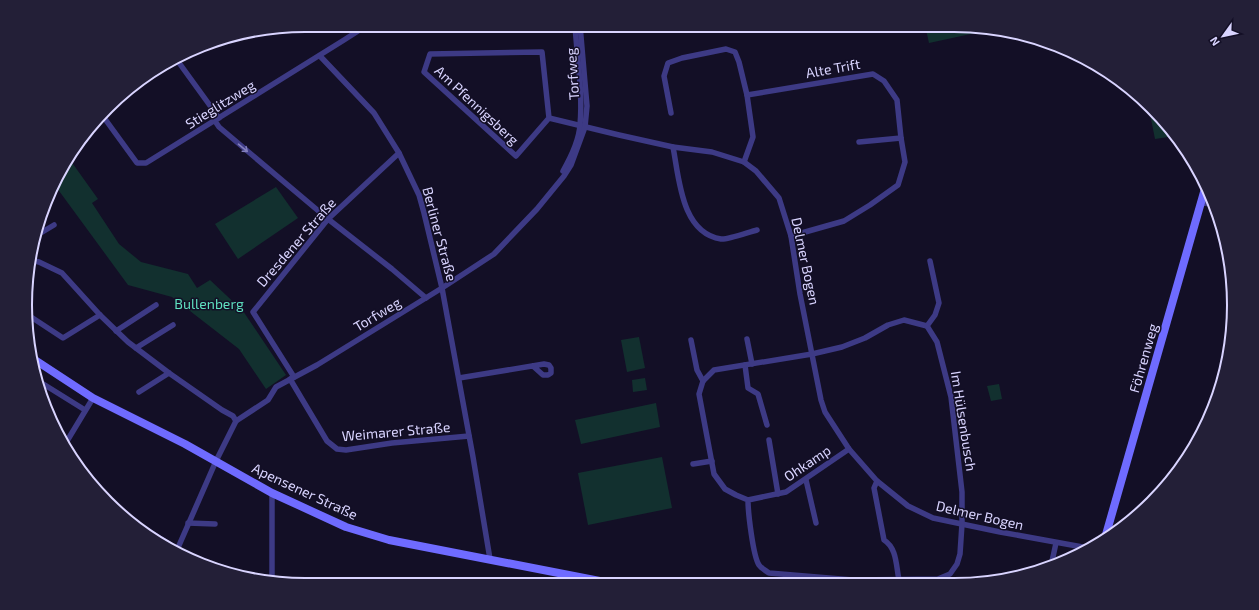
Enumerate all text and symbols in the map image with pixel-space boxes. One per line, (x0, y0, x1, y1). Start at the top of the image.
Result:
north arrow (1203, 16, 1243, 56)
text: N (1207, 35, 1222, 49)
street label: Torfweg (562, 47, 582, 101)
street label: Alte Trift (804, 55, 862, 81)
street label: Am Pfennigsberg (431, 62, 523, 148)
street label: Stieglitzweg (182, 76, 258, 132)
one-way arrow (238, 143, 249, 152)
street label: Berliner Straße (419, 185, 461, 283)
street label: Dresdener Straße (253, 194, 339, 290)
street label: Delmer Bogen (788, 216, 824, 306)
street label: Torfweg (350, 293, 404, 335)
park label: Bullenberg (174, 295, 244, 312)
street label: Föhrenweg (1125, 321, 1161, 395)
street label: Im Hülsenbusch (948, 370, 980, 472)
street label: Weimarer Straße (341, 418, 451, 444)
street label: Ohkamp (780, 441, 834, 485)
street label: Apensener Straße (249, 459, 361, 523)
street label: Delmer Bogen (935, 497, 1025, 533)

